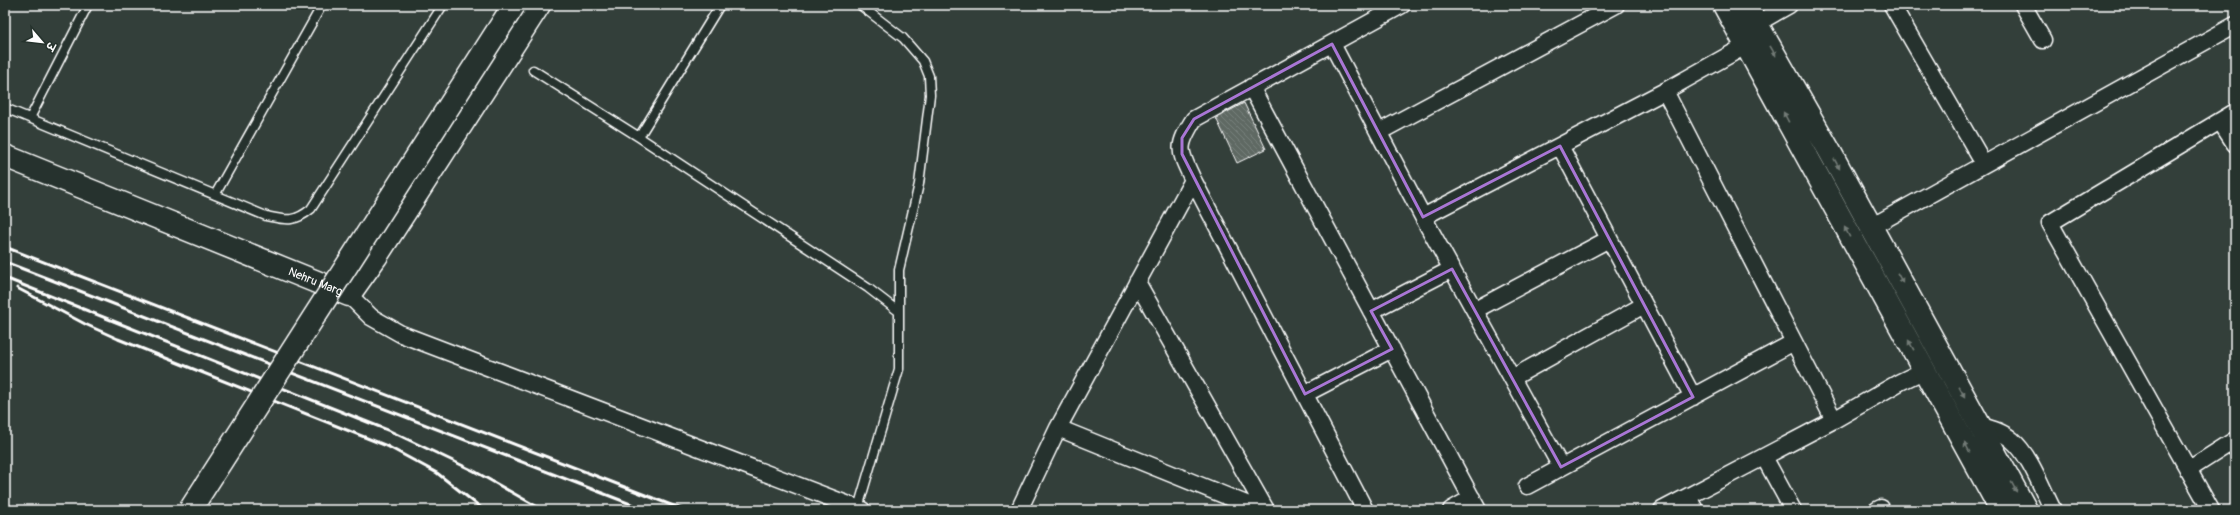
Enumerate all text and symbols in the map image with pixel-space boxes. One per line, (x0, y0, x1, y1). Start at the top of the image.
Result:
north arrow (22, 22, 62, 62)
text: उ (42, 39, 58, 54)
one-way arrow (1769, 45, 1776, 57)
one-way arrow (1782, 111, 1789, 123)
one-way arrow (1834, 158, 1840, 170)
one-way arrow (1844, 226, 1850, 238)
street label: Nehru Marg (286, 264, 345, 299)
one-way arrow (1896, 272, 1903, 284)
one-way arrow (1908, 339, 1914, 351)
one-way arrow (1959, 386, 1966, 398)
one-way arrow (1964, 441, 1970, 453)
one-way arrow (2010, 481, 2017, 493)

